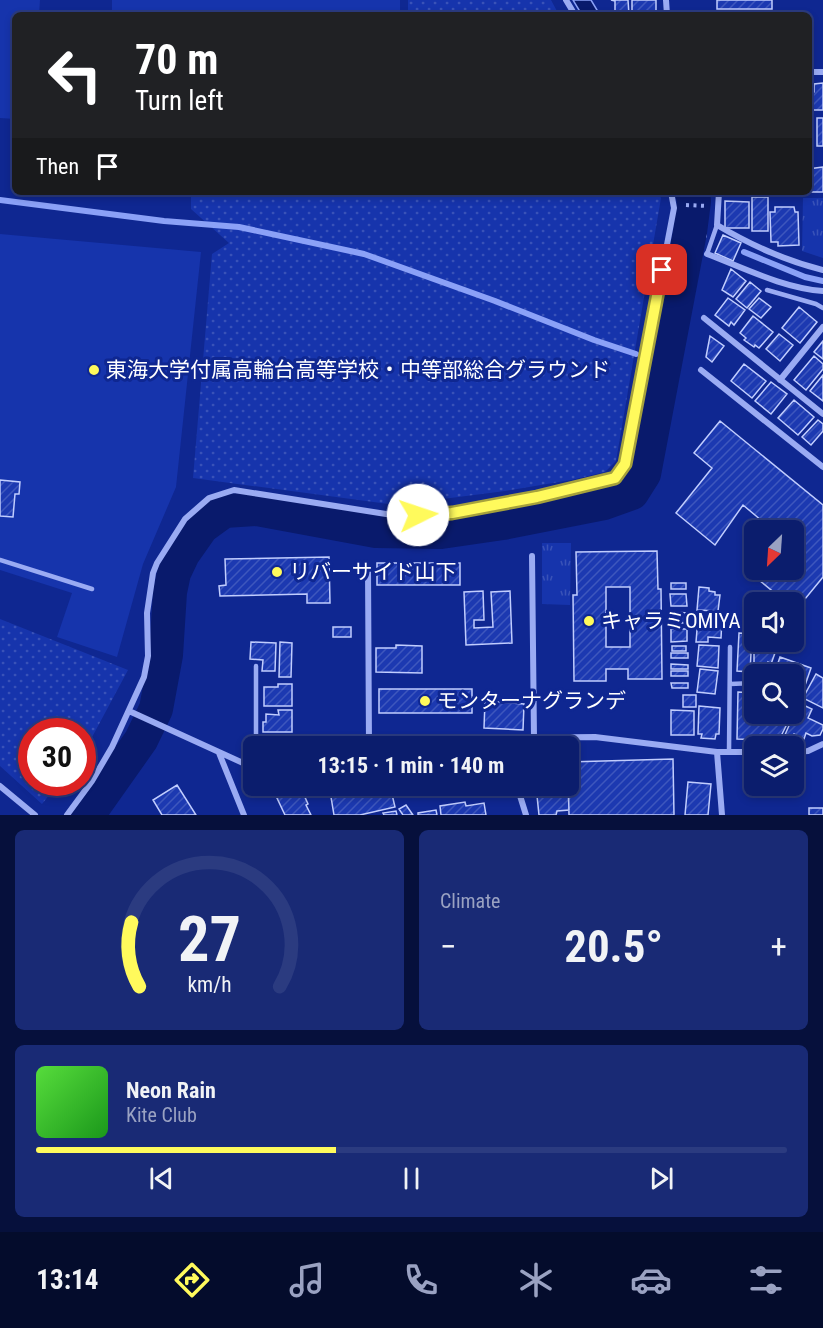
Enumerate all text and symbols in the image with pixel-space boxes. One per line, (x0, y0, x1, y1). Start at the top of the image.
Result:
text: 70 m (135, 35, 218, 84)
icon: left (36, 36, 114, 114)
text: Turn left (135, 85, 224, 117)
icon: arrive (91, 150, 124, 183)
text: Then (36, 154, 79, 179)
pin (636, 244, 687, 295)
icon: arrive (645, 253, 678, 286)
place label: 東海大学付属高輪台高等学校・中等部総合グラウンド (106, 358, 610, 382)
marker: 東海大学付属高輪台高等学校・中等部総合グラウンド (87, 363, 101, 377)
position arrow (386, 483, 450, 547)
north arrow (744, 520, 804, 580)
map controls (744, 520, 804, 796)
place label: リバーサイド山下 (289, 560, 457, 584)
marker: リバーサイド山下 (270, 565, 284, 579)
button: sound (744, 592, 804, 652)
place label: キャラミOMIYA (601, 609, 741, 633)
marker: キャラミOMIYA (582, 614, 596, 628)
button: search (744, 664, 804, 724)
place label: モンターナグランデ (437, 689, 626, 713)
marker: モンターナグランデ (418, 694, 432, 708)
speed limit sign: 30 (18, 718, 96, 796)
button: layers (744, 736, 804, 796)
text: 13:15 · 1 min · 140 m (318, 753, 504, 778)
text: Climate (440, 889, 500, 913)
text: 27 (178, 903, 241, 976)
text: 20.5° (564, 920, 663, 973)
text: − (440, 927, 457, 966)
text: + (771, 927, 787, 966)
text: km/h (187, 972, 232, 997)
text: Neon Rain (126, 1078, 216, 1103)
text: Kite Club (126, 1103, 197, 1127)
icon: previous (145, 1162, 178, 1195)
icon: pause (395, 1162, 428, 1195)
icon: next (645, 1162, 678, 1195)
icon: directions (171, 1259, 213, 1301)
icon: music (286, 1259, 328, 1301)
icon: phone (400, 1259, 442, 1301)
icon: climate (515, 1259, 557, 1301)
icon: car (630, 1259, 672, 1301)
icon: filters (745, 1259, 787, 1301)
text: 13:14 (36, 1264, 98, 1296)

